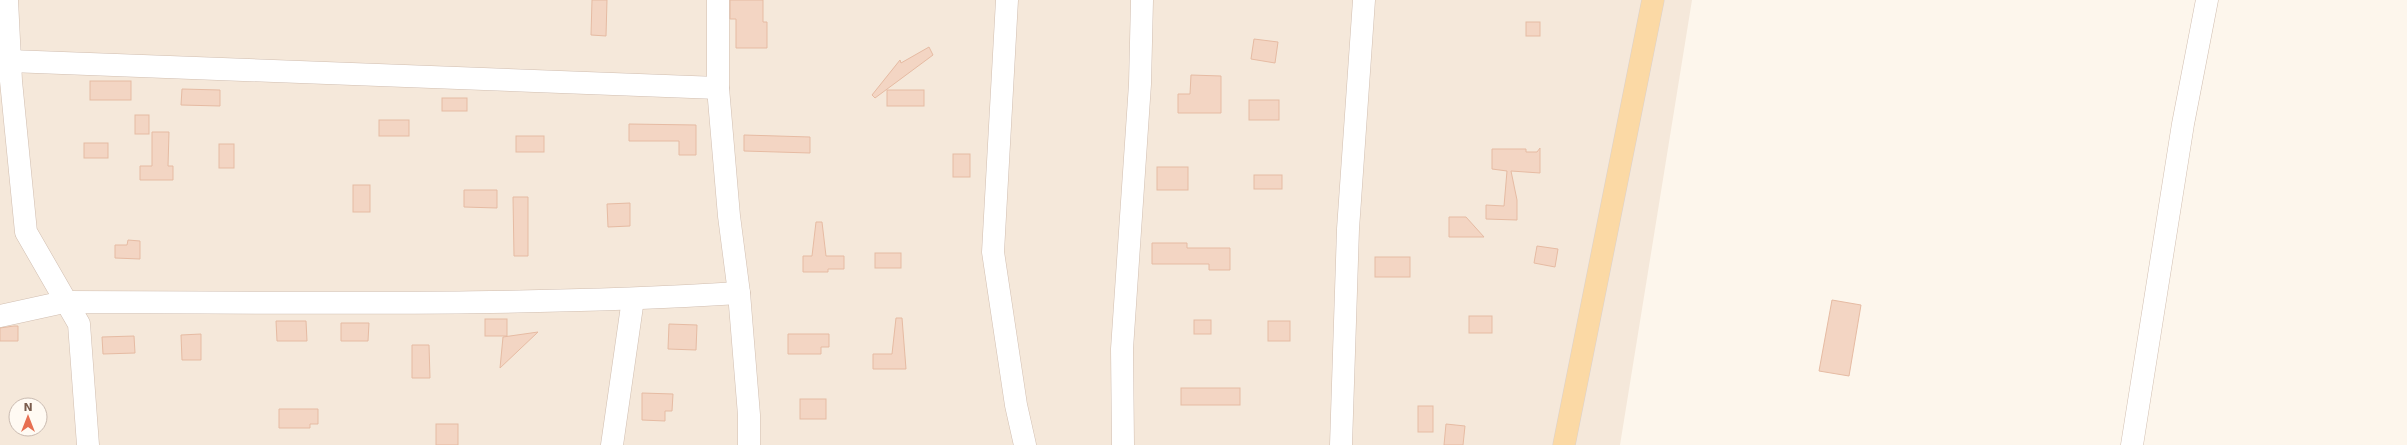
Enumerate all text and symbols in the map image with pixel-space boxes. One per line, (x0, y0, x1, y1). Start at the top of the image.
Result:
north arrow (8, 397, 48, 437)
text: N (23, 401, 33, 414)

